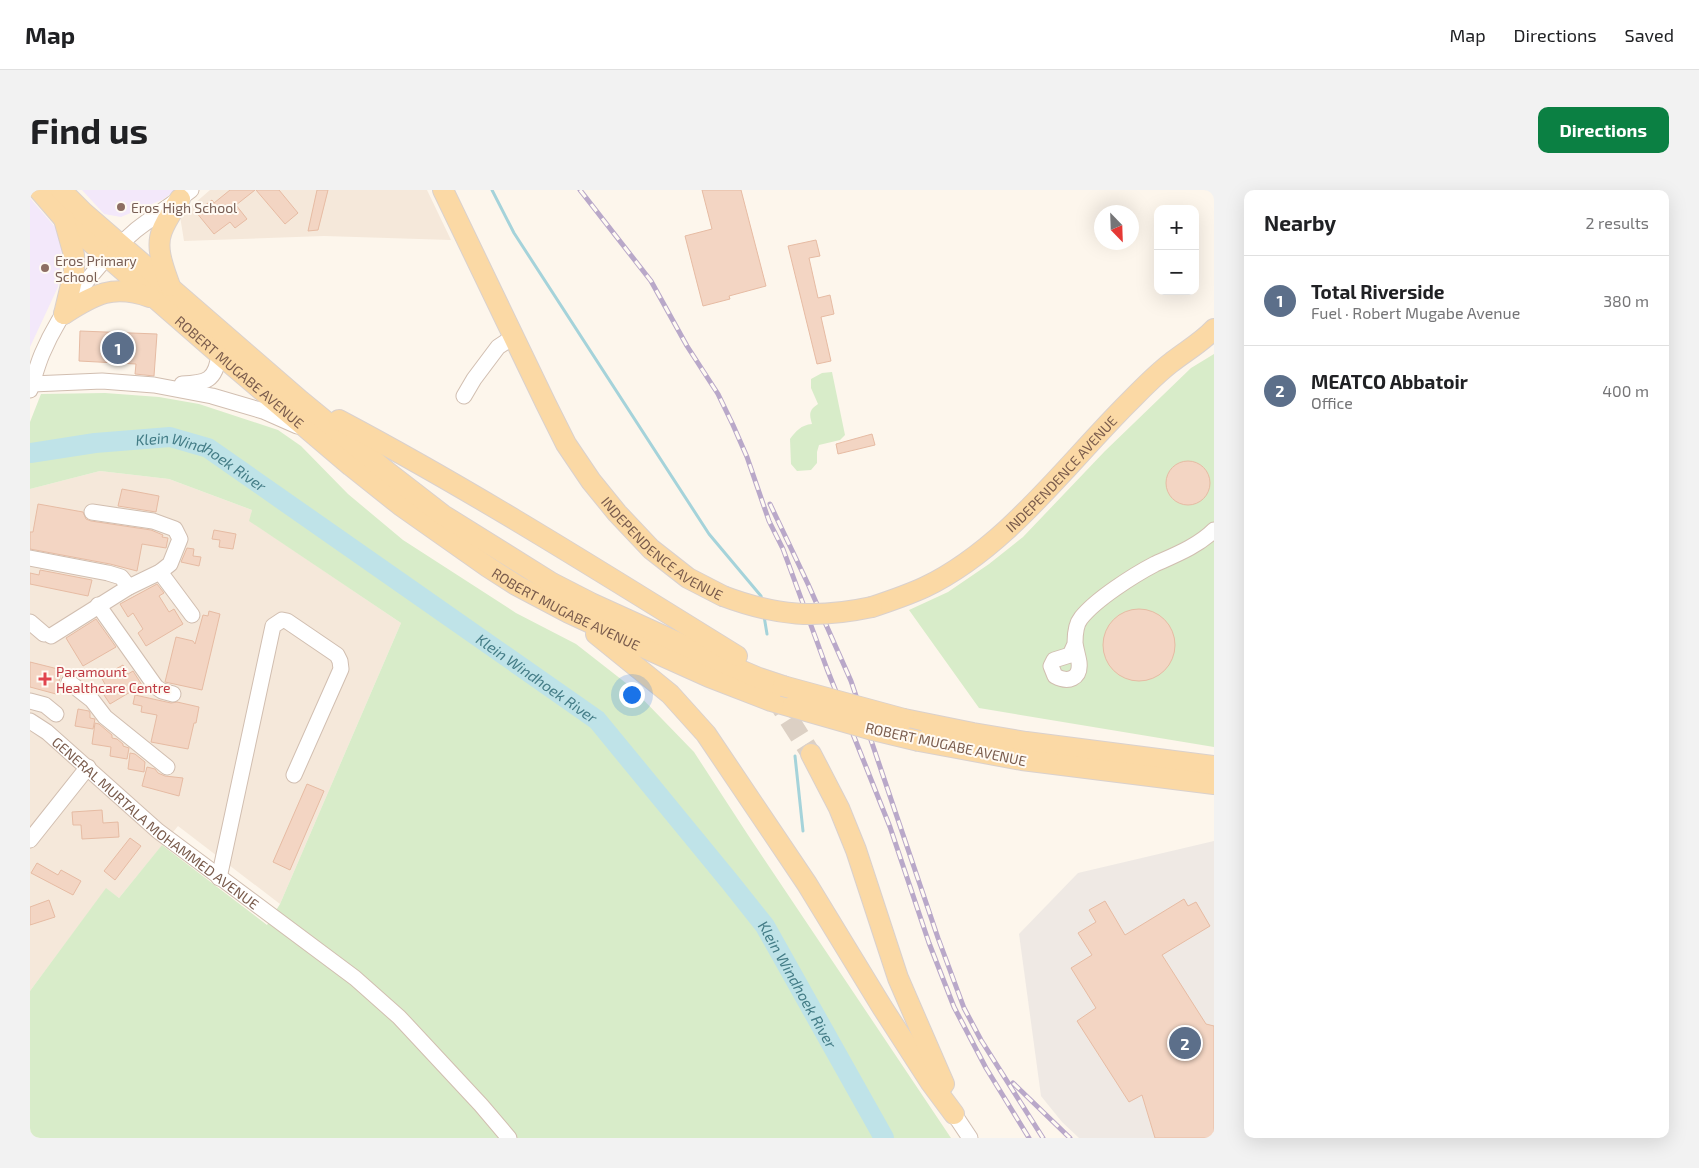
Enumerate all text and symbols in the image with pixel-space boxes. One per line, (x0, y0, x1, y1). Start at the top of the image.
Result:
text: Map (25, 20, 75, 49)
text: Map (1449, 24, 1486, 46)
text: Directions (1514, 24, 1597, 46)
text: Saved (1625, 24, 1674, 46)
button: Directions (1538, 107, 1669, 153)
text: Find us (30, 109, 148, 151)
place label: Eros High School (131, 199, 238, 216)
marker: Eros High School (115, 201, 127, 213)
north arrow (1094, 205, 1139, 250)
map controls (1154, 205, 1199, 295)
button: + (1154, 205, 1199, 250)
text: Nearby (1264, 210, 1336, 235)
text: 2 results (1586, 213, 1649, 232)
button: − (1154, 250, 1199, 295)
place label: Eros Primary School (55, 252, 137, 285)
marker: Eros Primary School (39, 262, 51, 274)
text: Total Riverside (1311, 280, 1445, 303)
text: 1 (1277, 291, 1283, 310)
text: 380 m (1603, 291, 1649, 310)
text: Fuel · Robert Mugabe Avenue (1311, 303, 1520, 322)
street label: ROBERT MUGABE AVENUE (172, 312, 308, 431)
pin: 1 (102, 329, 134, 367)
text: MEATCO Abbatoir (1311, 370, 1468, 393)
text: 2 (1275, 381, 1285, 400)
text: 400 m (1602, 381, 1649, 400)
text: Office (1311, 393, 1353, 412)
street label: INDEPENDENCE AVENUE (1002, 411, 1120, 535)
water label: Klein Windhoek River (135, 428, 271, 496)
street label: INDEPENDENCE AVENUE (598, 493, 726, 603)
street label: ROBERT MUGABE AVENUE (489, 563, 643, 653)
water label: Klein Windhoek River (473, 630, 602, 727)
place label: Paramount Healthcare Centre (56, 663, 171, 696)
marker: Paramount Healthcare Centre (38, 672, 52, 686)
your location (619, 682, 645, 708)
street label: ROBERT MUGABE AVENUE (864, 719, 1028, 769)
street label: GENERAL MURTALA MOHAMMED AVENUE (49, 733, 263, 912)
water label: Klein Windhoek River (755, 917, 841, 1052)
pin: 2 (1169, 1024, 1201, 1062)

